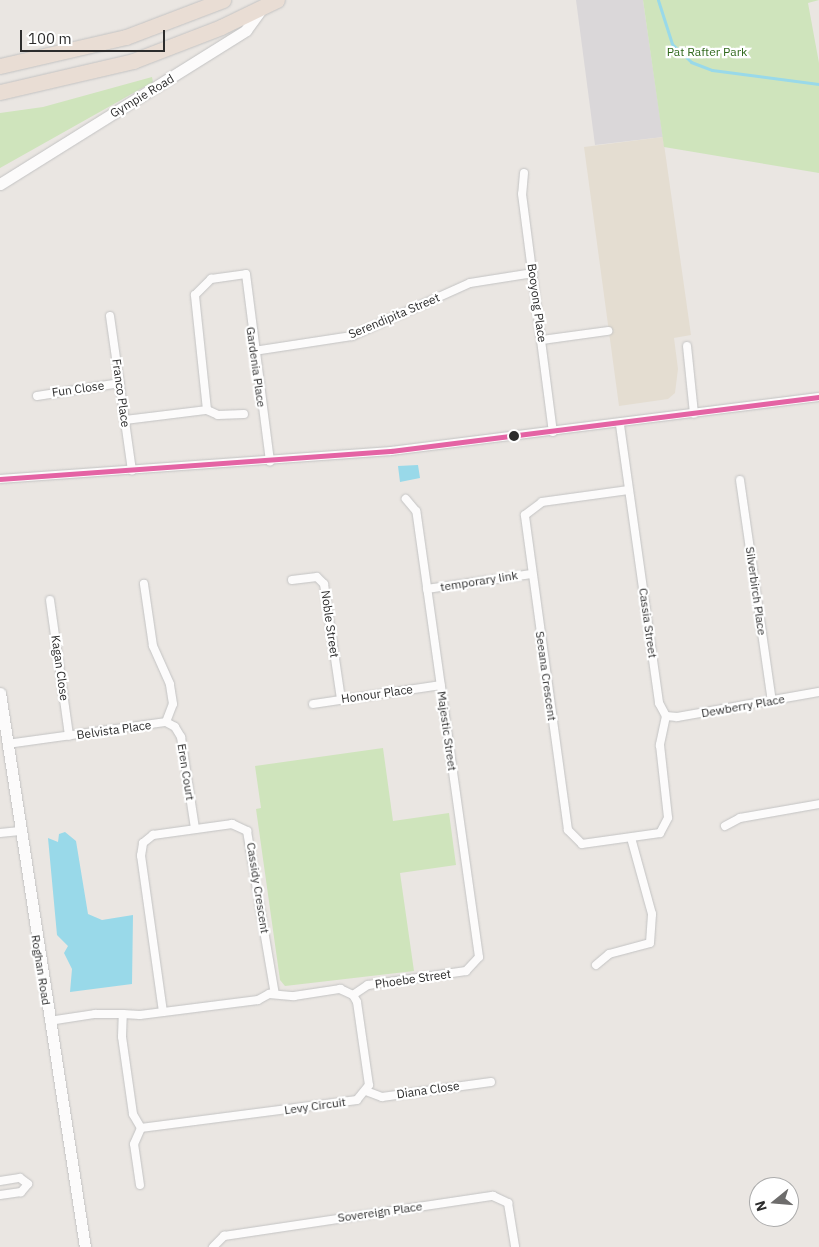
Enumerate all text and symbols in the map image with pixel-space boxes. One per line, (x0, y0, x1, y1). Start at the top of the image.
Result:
scale bar (22, 20, 168, 52)
text: 100 m (28, 29, 72, 48)
park label: Pat Rafter Park (667, 45, 747, 59)
street label: Gympie Road (108, 71, 176, 121)
street label: Booyong Place (524, 263, 550, 343)
street label: Serendipita Street (346, 290, 442, 342)
street label: Gardenia Place (243, 326, 269, 408)
street label: Franco Place (109, 358, 133, 428)
street label: Fun Close (51, 378, 105, 400)
unlabelled marker (509, 431, 519, 441)
street label: Silverbirch Place (743, 546, 769, 636)
street label: temporary link (439, 568, 519, 594)
street label: Cassia Street (636, 587, 660, 659)
street label: Noble Street (318, 589, 342, 659)
street label: Seeana Crescent (533, 630, 559, 722)
street label: Kagan Close (48, 634, 72, 702)
street label: Honour Place (340, 682, 414, 706)
street label: Majestic Street (434, 690, 460, 772)
street label: Dewberry Place (700, 692, 786, 720)
street label: Belvista Place (76, 718, 152, 742)
street label: Eren Court (174, 743, 198, 801)
street label: Cassidy Crescent (244, 841, 272, 935)
street label: Roghan Road (28, 934, 54, 1006)
street label: Phoebe Street (374, 967, 452, 991)
street label: Diana Close (396, 1078, 460, 1102)
street label: Levy Circuit (283, 1095, 347, 1117)
north arrow (749, 1177, 799, 1227)
street label: Sovereign Place (337, 1199, 423, 1225)
text: N (751, 1199, 771, 1214)

